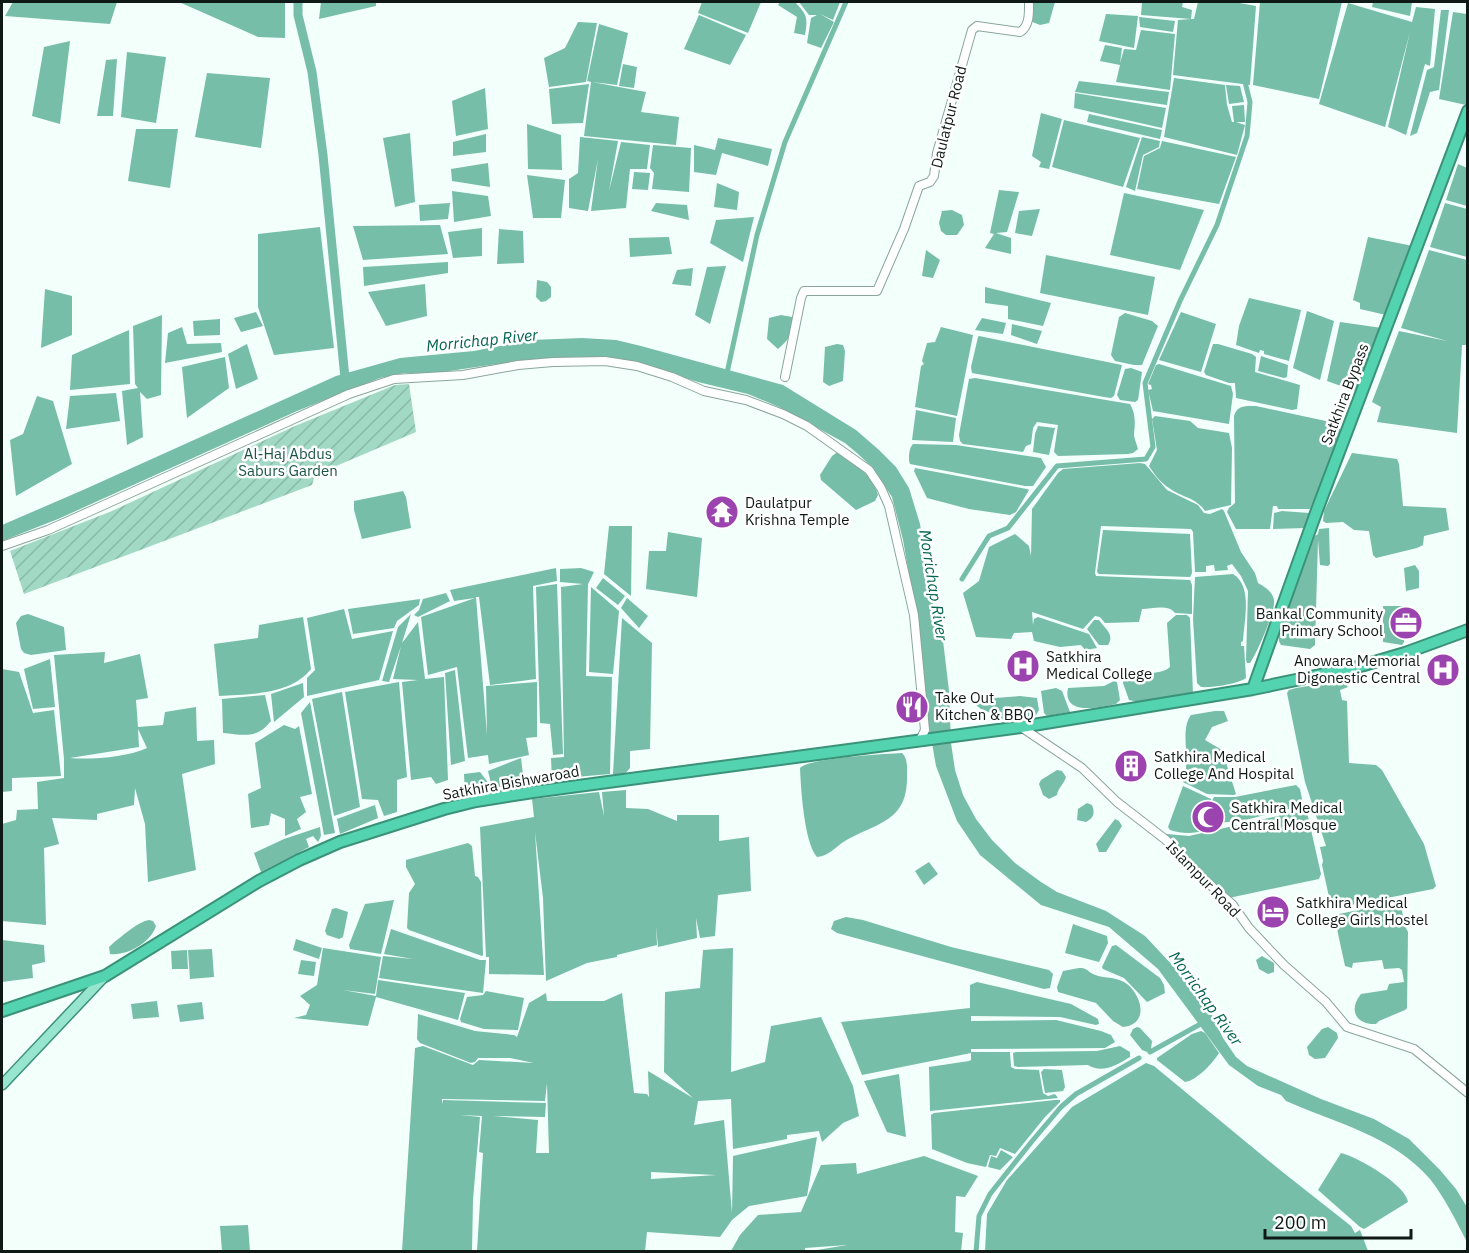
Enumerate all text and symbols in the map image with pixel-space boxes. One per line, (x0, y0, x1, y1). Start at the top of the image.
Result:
street label: Daulatpur Road (927, 64, 970, 170)
water label: Morrichap River (425, 324, 540, 356)
street label: Satkhira Bypass (1316, 340, 1373, 447)
park label: Al-Haj Abdus Saburs Garden (238, 444, 338, 480)
place label: Daulatpur Krishna Temple (745, 493, 849, 529)
temple icon: Daulatpur Krishna Temple (704, 494, 740, 530)
water label: Morrichap River (915, 528, 953, 643)
place label: Bankal Community Primary School (1256, 604, 1384, 640)
office icon: Bankal Community Primary School (1388, 605, 1424, 641)
place label: Satkhira Medical College (1046, 647, 1152, 683)
hospital icon: Satkhira Medical College (1005, 648, 1041, 684)
place label: Anowara Memorial Digonestic Central (1294, 651, 1420, 687)
hospital icon: Anowara Memorial Digonestic Central (1425, 652, 1461, 688)
place label: Take Out Kitchen & BBQ (935, 688, 1034, 724)
restaurant icon: Take Out Kitchen & BBQ (894, 689, 930, 725)
place label: Satkhira Medical College And Hospital (1154, 747, 1294, 783)
building icon: Satkhira Medical College And Hospital (1113, 748, 1149, 784)
street label: Satkhira Bishwaroad (441, 761, 581, 804)
place label: Satkhira Medical Central Mosque (1231, 798, 1343, 834)
mosque icon: Satkhira Medical Central Mosque (1190, 799, 1226, 835)
street label: Islampur Road (1162, 836, 1245, 921)
place label: Satkhira Medical College Girls Hostel (1296, 893, 1428, 929)
hotel icon: Satkhira Medical College Girls Hostel (1255, 894, 1291, 930)
water label: Morrichap River (1165, 947, 1248, 1050)
scale bar (1265, 1202, 1410, 1240)
text: 200 m (1274, 1211, 1326, 1234)

